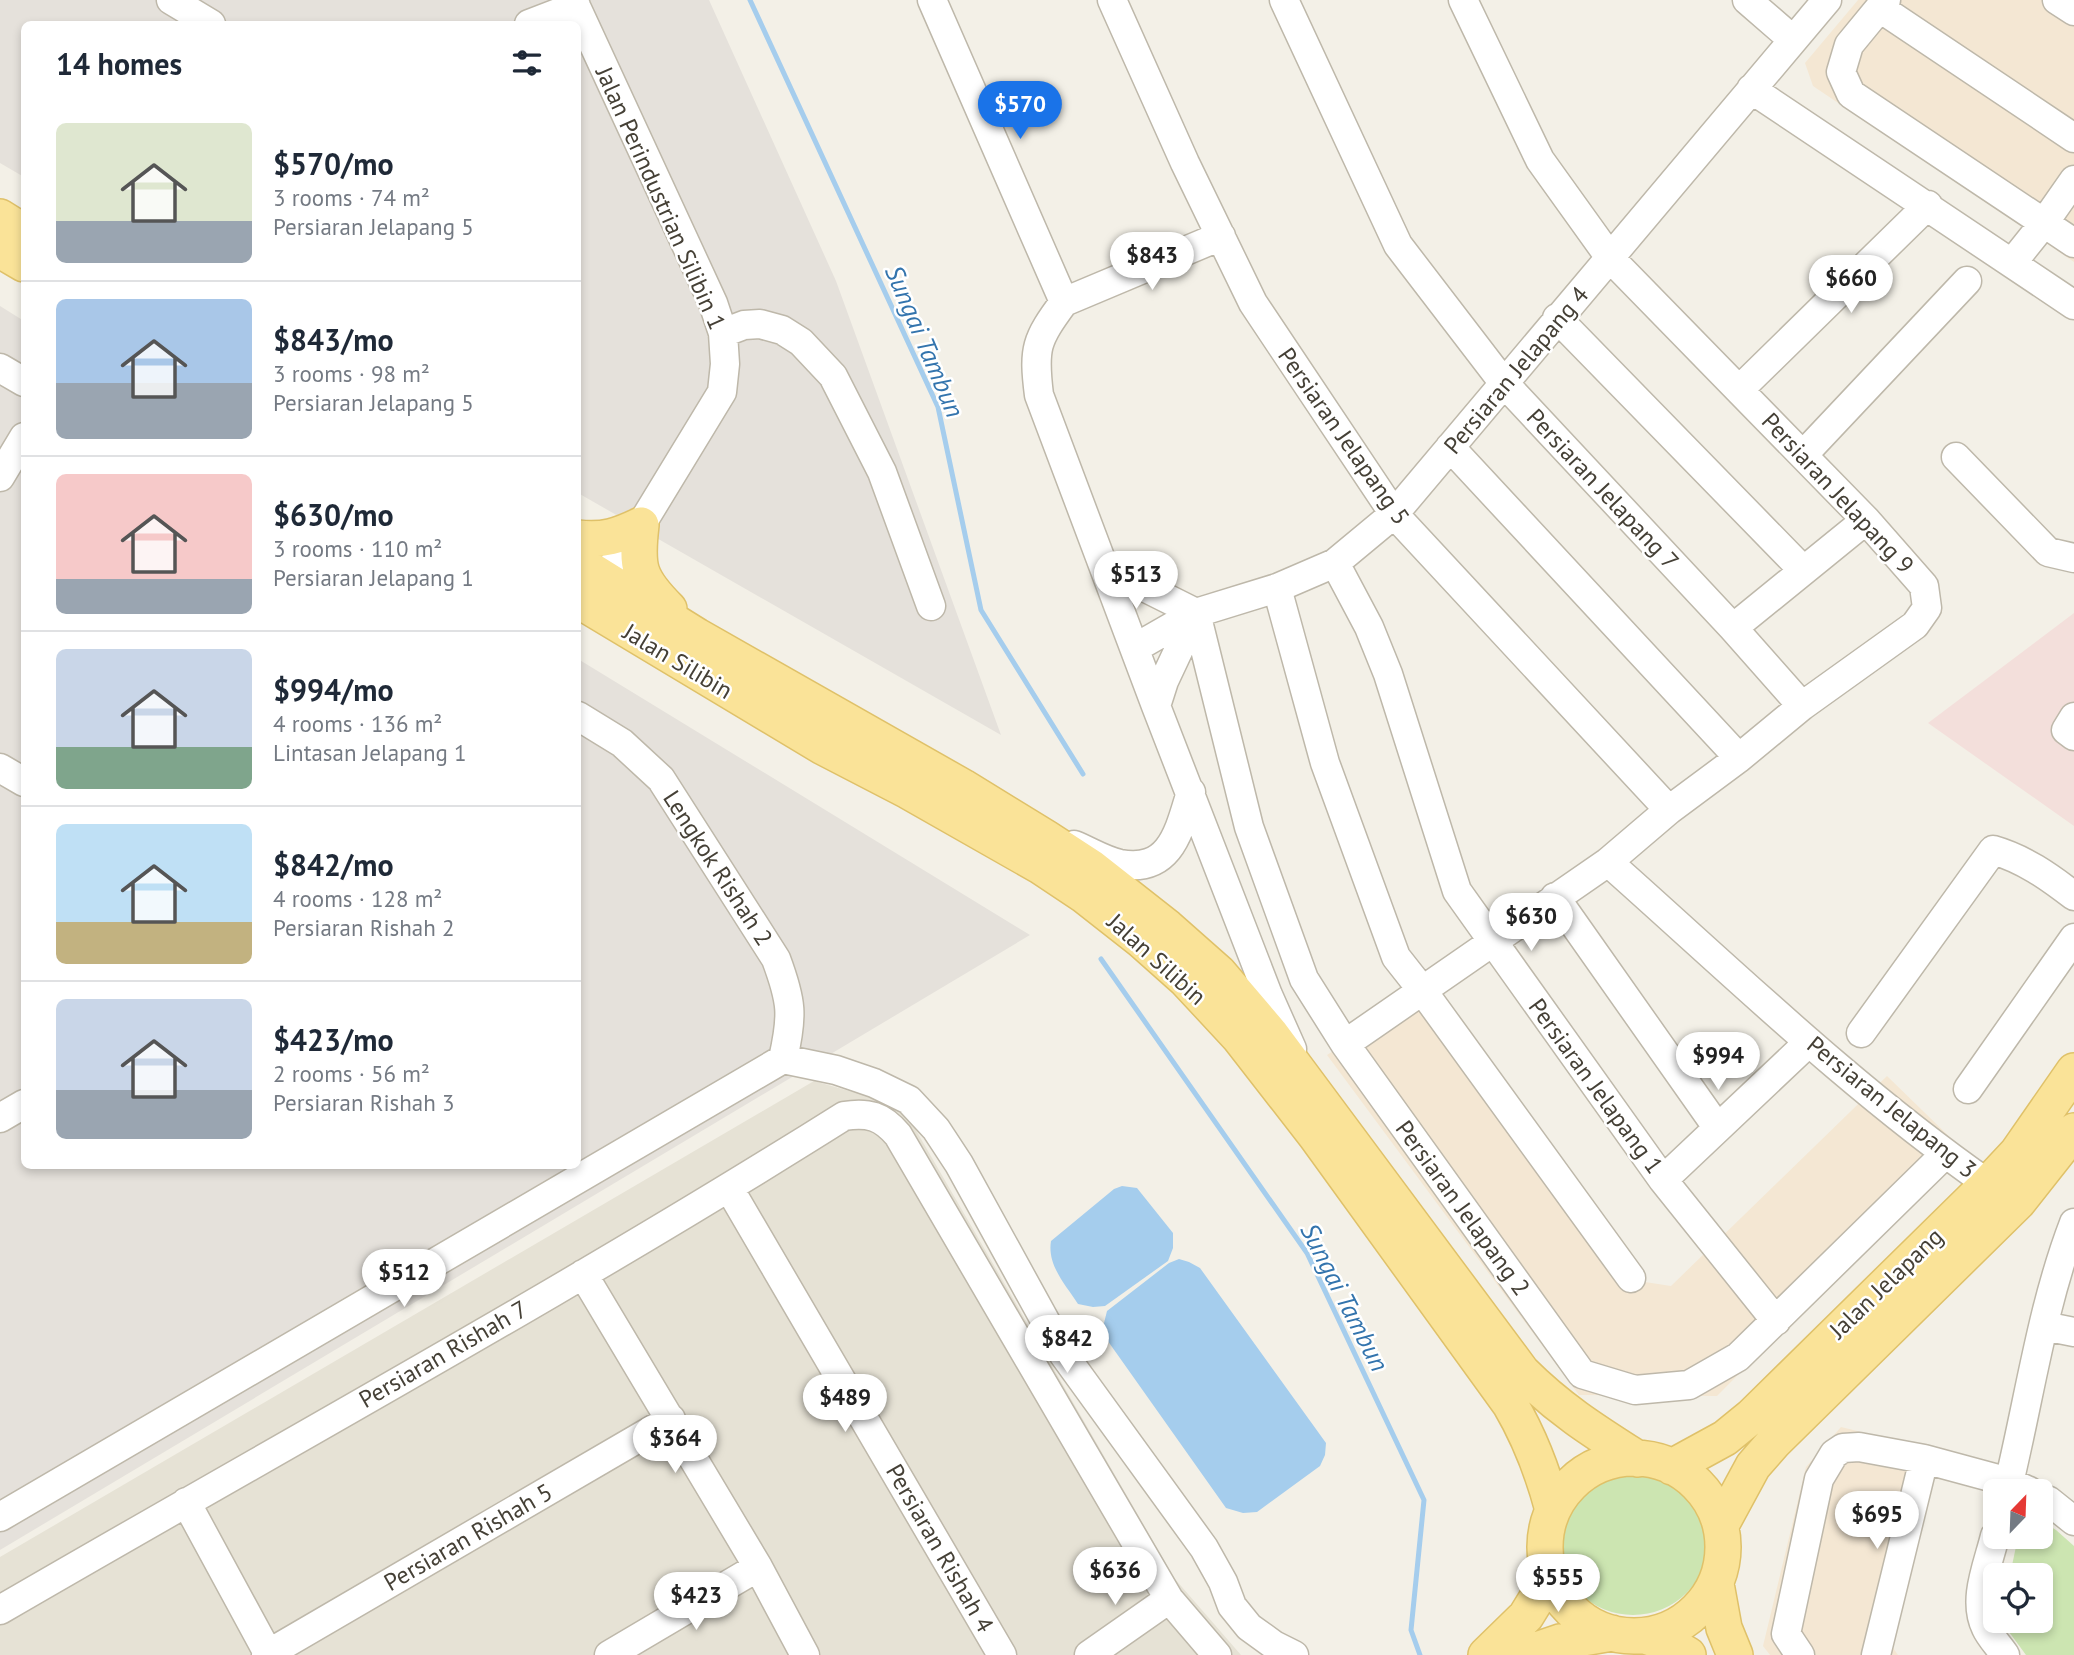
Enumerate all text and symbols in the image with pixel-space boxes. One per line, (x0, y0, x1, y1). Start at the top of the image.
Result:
text: 14 homes (56, 44, 182, 83)
icon: filters (508, 44, 546, 82)
street label: Jalan Perindustrian Silibin 1 (589, 61, 733, 334)
pin: $570 (979, 82, 1061, 141)
text: $570 (994, 89, 1046, 118)
text: $570/mo (273, 144, 394, 183)
icon: home (112, 151, 196, 235)
text: 3 rooms · 74 m² (273, 183, 430, 212)
text: Persiaran Jelapang 5 (273, 212, 474, 241)
pin: $843 (1111, 232, 1193, 292)
text: $843 (1126, 240, 1178, 269)
pin: $660 (1810, 256, 1892, 315)
water label: Sungai Tambun (878, 260, 972, 422)
text: $660 (1825, 263, 1877, 292)
street label: Persiaran Jelapang 4 (1437, 280, 1595, 460)
text: $843/mo (273, 320, 394, 359)
icon: home (112, 327, 196, 411)
street label: Persiaran Jelapang 5 (1271, 341, 1417, 531)
text: 3 rooms · 98 m² (273, 359, 430, 388)
text: Persiaran Jelapang 5 (273, 388, 474, 417)
street label: Persiaran Jelapang 7 (1520, 402, 1686, 576)
street label: Persiaran Jelapang 9 (1755, 406, 1921, 580)
text: $630/mo (273, 495, 394, 534)
icon: home (112, 502, 196, 586)
text: 3 rooms · 110 m² (273, 534, 442, 563)
pin: $513 (1095, 552, 1177, 611)
text: $513 (1110, 559, 1162, 588)
text: Persiaran Jelapang 1 (273, 563, 474, 592)
street label: Jalan Silibin (617, 616, 738, 706)
text: $994/mo (273, 670, 394, 709)
icon: home (112, 677, 196, 761)
text: 4 rooms · 136 m² (273, 709, 442, 738)
text: Lintasan Jelapang 1 (273, 738, 467, 767)
street label: Lengkok Rishah 2 (656, 785, 780, 951)
text: $842/mo (273, 845, 394, 884)
icon: home (112, 852, 196, 936)
text: 4 rooms · 128 m² (273, 884, 442, 913)
pin: $630 (1490, 894, 1572, 953)
text: $630 (1505, 901, 1557, 930)
street label: Jalan Silibin (1100, 906, 1213, 1011)
text: Persiaran Rishah 2 (273, 913, 455, 942)
street label: Persiaran Jelapang 1 (1522, 992, 1670, 1180)
text: $423/mo (273, 1020, 394, 1059)
icon: home (112, 1027, 196, 1111)
street label: Persiaran Jelapang 3 (1801, 1029, 1983, 1185)
pin: $994 (1677, 1032, 1759, 1092)
text: $994 (1692, 1040, 1744, 1069)
text: 2 rooms · 56 m² (273, 1059, 430, 1088)
text: Persiaran Rishah 3 (273, 1088, 455, 1117)
street label: Persiaran Jelapang 2 (1389, 1114, 1537, 1302)
water label: Sungai Tambun (1293, 1217, 1397, 1377)
street label: Jalan Jelapang (1822, 1221, 1949, 1346)
pin: $512 (363, 1250, 445, 1309)
text: $512 (378, 1257, 430, 1286)
street label: Persiaran Rishah 7 (353, 1293, 533, 1415)
pin: $842 (1026, 1316, 1108, 1375)
text: $842 (1041, 1323, 1093, 1352)
pin: $489 (804, 1374, 886, 1434)
text: $489 (819, 1382, 871, 1411)
pin: $364 (634, 1416, 716, 1475)
text: $364 (649, 1423, 701, 1452)
street label: Persiaran Rishah 4 (879, 1458, 1001, 1638)
street label: Persiaran Rishah 5 (378, 1476, 558, 1598)
north arrow (1983, 1479, 2053, 1549)
map controls (1983, 1479, 2053, 1633)
pin: $695 (1836, 1492, 1918, 1551)
text: $695 (1851, 1499, 1903, 1528)
pin: $636 (1074, 1548, 1156, 1607)
pin: $555 (1517, 1554, 1599, 1614)
text: $636 (1089, 1555, 1141, 1584)
text: $555 (1532, 1562, 1584, 1591)
button: locate (1983, 1563, 2053, 1633)
pin: $423 (655, 1572, 737, 1632)
text: $423 (670, 1580, 722, 1609)

